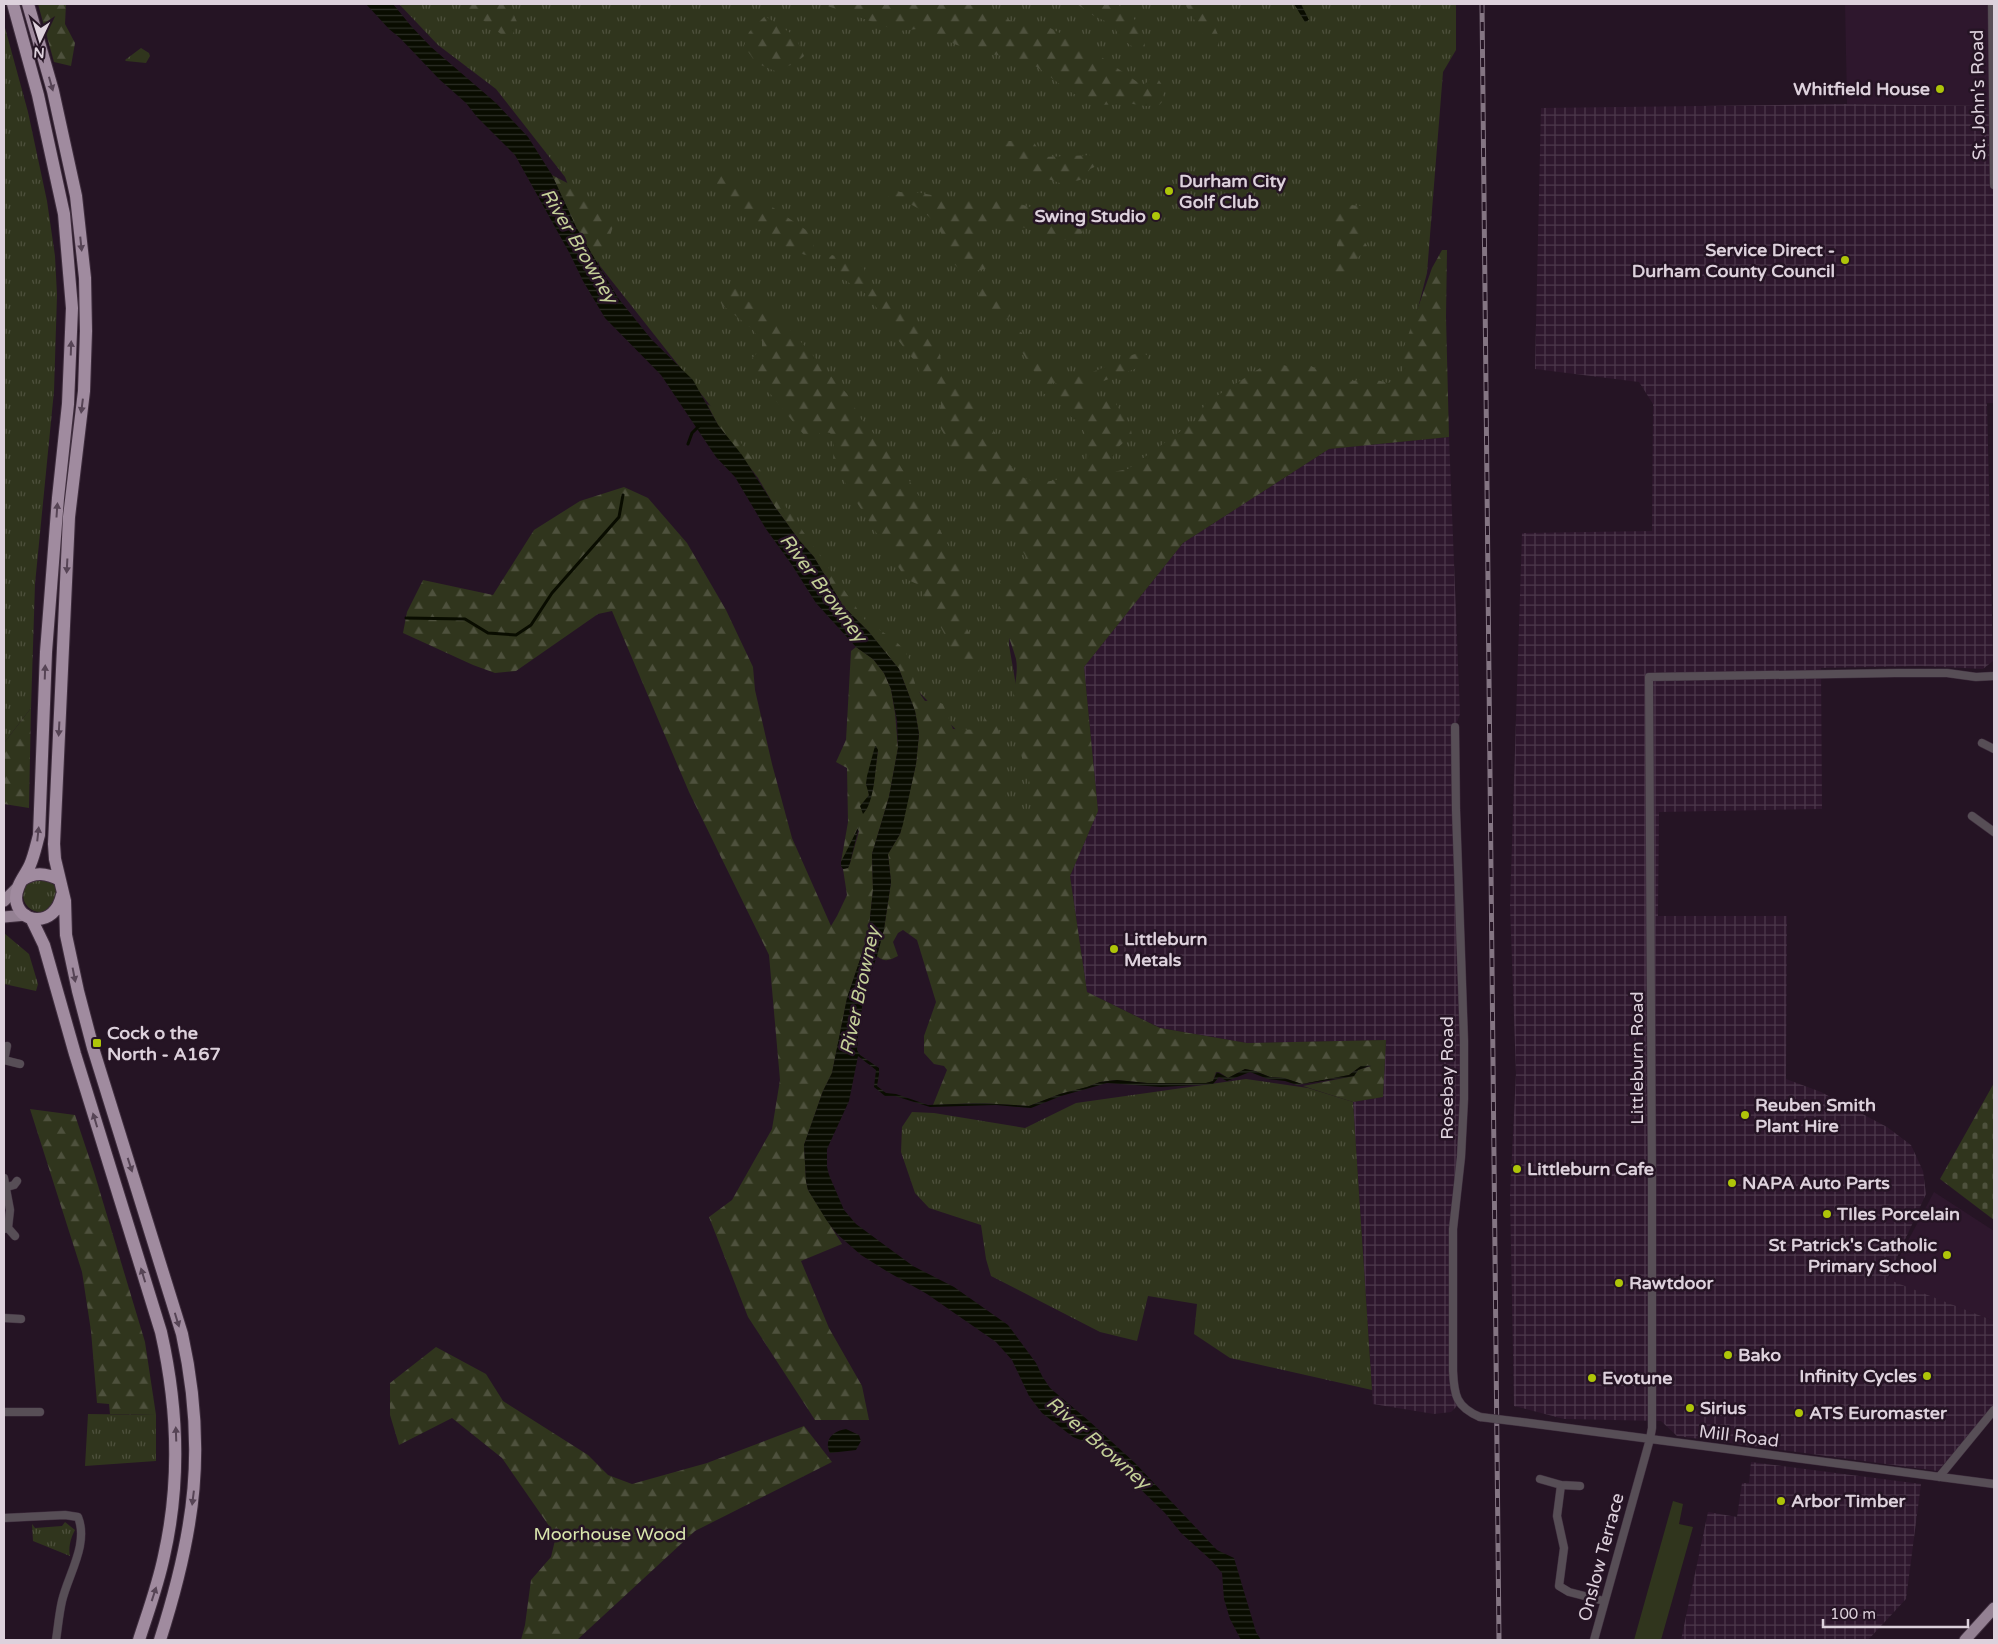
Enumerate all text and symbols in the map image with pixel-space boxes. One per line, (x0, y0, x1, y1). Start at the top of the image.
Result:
north arrow (15, 15, 65, 65)
street label: St. John's Road (1966, 29, 1990, 161)
text: N (33, 44, 45, 61)
one-way arrow (47, 77, 55, 92)
place label: Whitfield House (1793, 78, 1930, 100)
marker: Whitfield House (1934, 83, 1946, 95)
place label: Durham City Golf Club (1179, 170, 1286, 213)
water label: River Browney (536, 185, 623, 310)
marker: Durham City Golf Club (1163, 185, 1175, 197)
place label: Swing Studio (1034, 205, 1146, 227)
marker: Swing Studio (1150, 210, 1162, 222)
one-way arrow (77, 236, 85, 252)
place label: Service Direct - Durham County Council (1632, 239, 1835, 282)
marker: Service Direct - Durham County Council (1839, 254, 1851, 266)
one-way arrow (67, 340, 75, 356)
one-way arrow (78, 398, 86, 414)
one-way arrow (53, 501, 61, 517)
water label: River Browney (775, 529, 873, 649)
one-way arrow (62, 558, 70, 574)
one-way arrow (41, 663, 49, 679)
one-way arrow (55, 721, 63, 737)
one-way arrow (34, 826, 42, 842)
water label: River Browney (836, 922, 885, 1057)
place label: Littleburn Metals (1124, 928, 1207, 971)
marker: Littleburn Metals (1108, 943, 1120, 955)
one-way arrow (71, 967, 79, 983)
street label: Littleburn Road (1626, 991, 1648, 1125)
street label: Rosebay Road (1436, 1016, 1458, 1140)
place label: Cock o the North - A167 (107, 1022, 221, 1065)
marker: Cock o the North - A167 (91, 1037, 103, 1049)
place label: Reuben Smith Plant Hire (1755, 1094, 1876, 1137)
marker: Reuben Smith Plant Hire (1739, 1109, 1751, 1121)
one-way arrow (91, 1112, 99, 1127)
one-way arrow (126, 1157, 134, 1172)
place label: Littleburn Cafe (1527, 1158, 1654, 1180)
marker: Littleburn Cafe (1511, 1163, 1523, 1175)
place label: NAPA Auto Parts (1742, 1172, 1890, 1194)
marker: NAPA Auto Parts (1726, 1177, 1738, 1189)
place label: TIles Porcelain (1836, 1203, 1960, 1225)
marker: TIles Porcelain (1821, 1208, 1833, 1220)
place label: St Patrick's Catholic Primary School (1769, 1234, 1937, 1277)
marker: St Patrick's Catholic Primary School (1941, 1249, 1953, 1261)
one-way arrow (139, 1268, 147, 1283)
place label: Rawtdoor (1629, 1272, 1714, 1294)
marker: Rawtdoor (1613, 1277, 1625, 1289)
one-way arrow (174, 1312, 182, 1327)
place label: Bako (1738, 1344, 1781, 1366)
marker: Bako (1722, 1349, 1734, 1361)
place label: Infinity Cycles (1799, 1365, 1917, 1387)
place label: Evotune (1602, 1367, 1672, 1389)
marker: Infinity Cycles (1921, 1370, 1933, 1382)
marker: Evotune (1586, 1372, 1598, 1384)
water label: River Browney (1042, 1392, 1156, 1496)
place label: Sirius (1700, 1397, 1747, 1419)
marker: Sirius (1684, 1402, 1696, 1414)
place label: ATS Euromaster (1809, 1402, 1948, 1424)
marker: ATS Euromaster (1793, 1407, 1805, 1419)
street label: Mill Road (1698, 1420, 1780, 1452)
one-way arrow (171, 1425, 179, 1441)
one-way arrow (189, 1490, 197, 1506)
street label: Onslow Terrace (1573, 1490, 1629, 1624)
place label: Arbor Timber (1791, 1490, 1906, 1512)
marker: Arbor Timber (1775, 1495, 1787, 1507)
park label: Moorhouse Wood (534, 1523, 686, 1545)
one-way arrow (150, 1586, 158, 1601)
scale bar (1823, 1596, 1968, 1628)
text: 100 m (1830, 1605, 1876, 1623)

